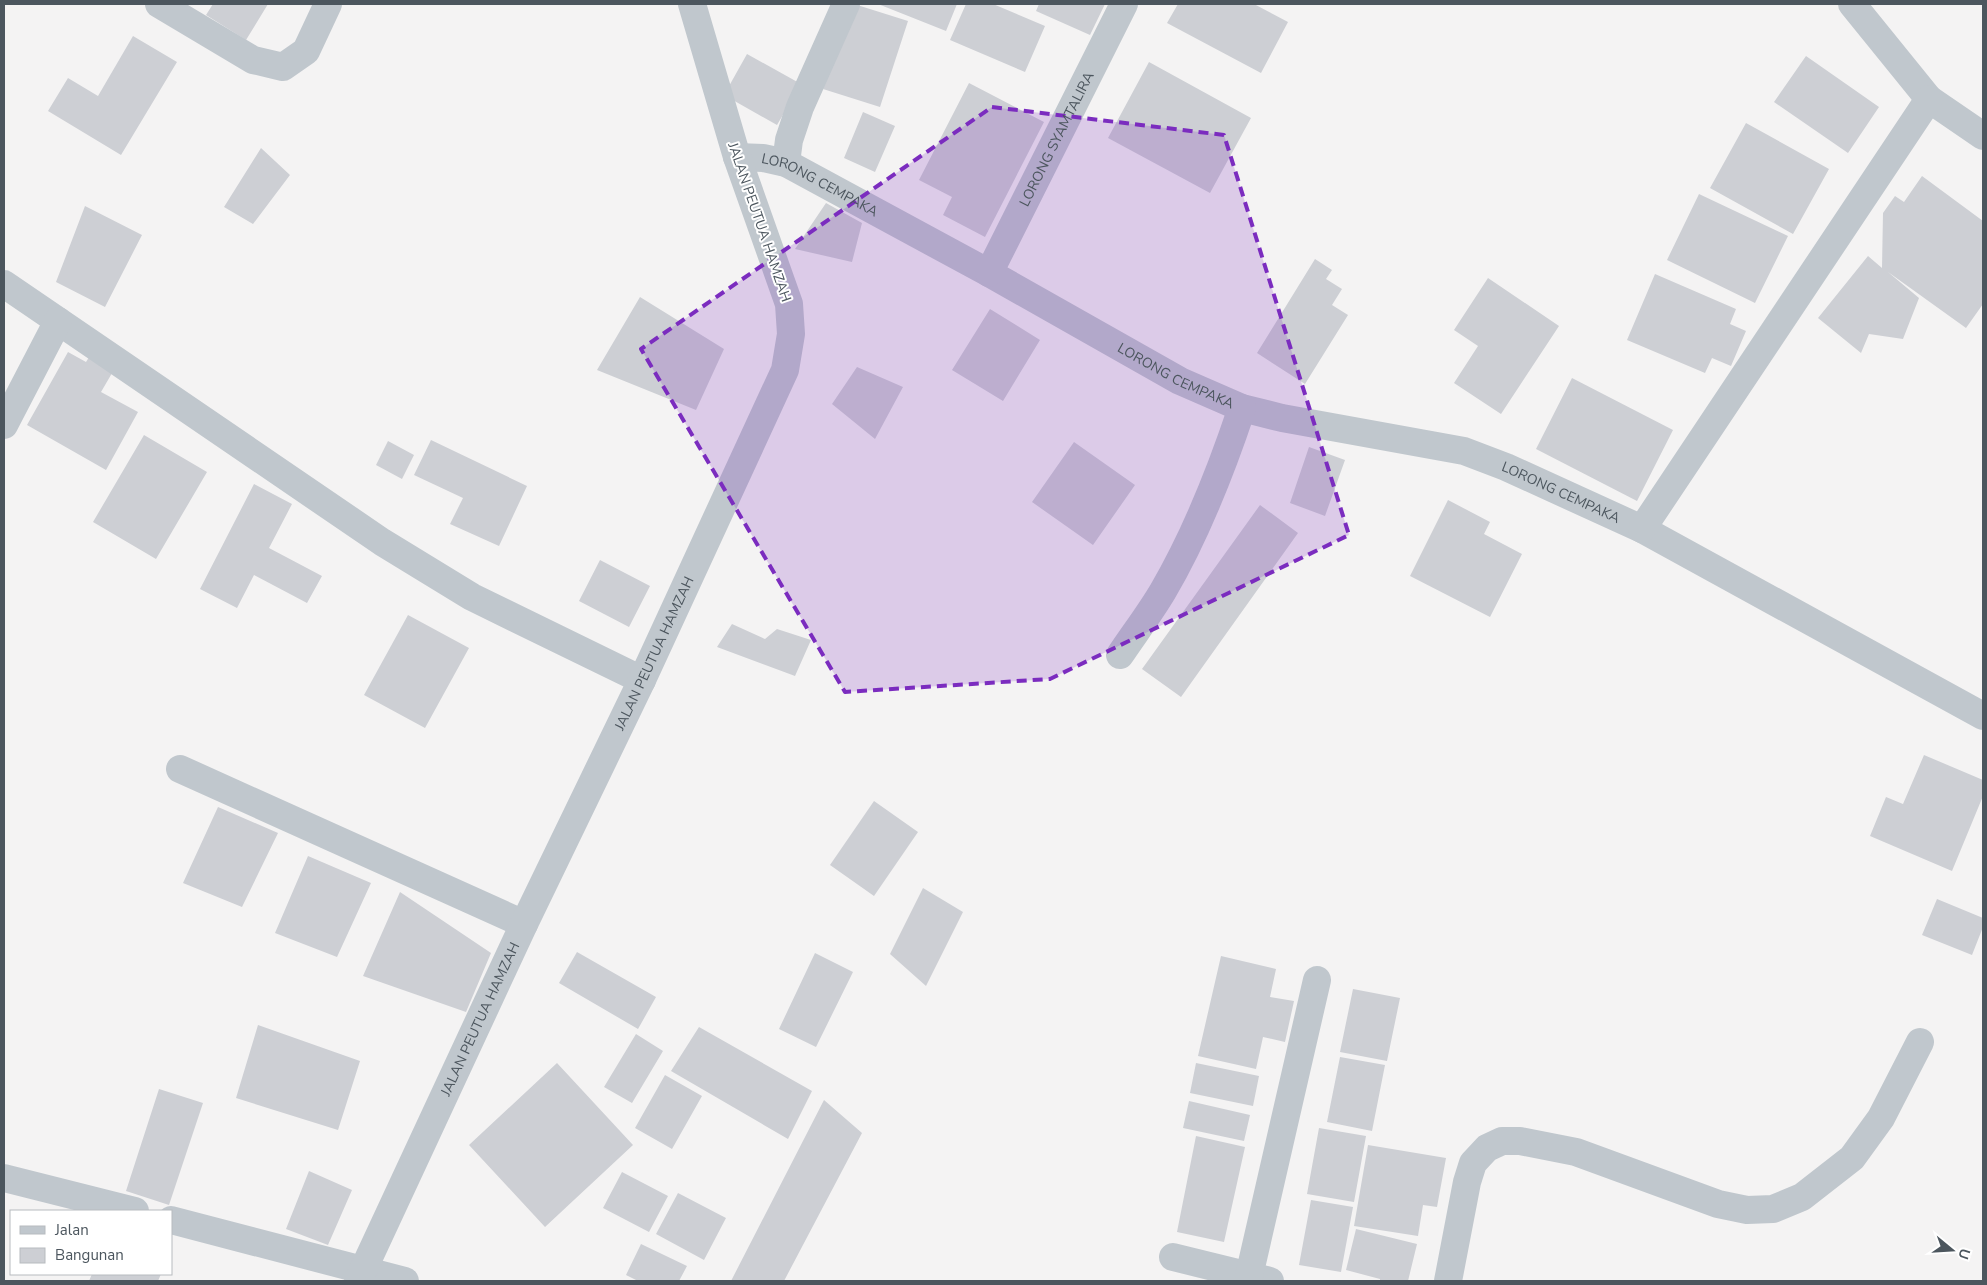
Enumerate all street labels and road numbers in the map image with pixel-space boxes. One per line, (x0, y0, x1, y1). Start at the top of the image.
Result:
street label: LORONG SYAMTALIRA (1015, 69, 1098, 210)
street label: JALAN PEUTUA HAMZAH (723, 139, 796, 304)
street label: LORONG CEMPAKA (760, 149, 881, 221)
street label: LORONG CEMPAKA (1114, 339, 1237, 413)
street label: LORONG CEMPAKA (1499, 457, 1623, 528)
street label: JALAN PEUTUA HAMZAH (610, 573, 698, 734)
street label: JALAN PEUTUA HAMZAH (436, 939, 524, 1100)

